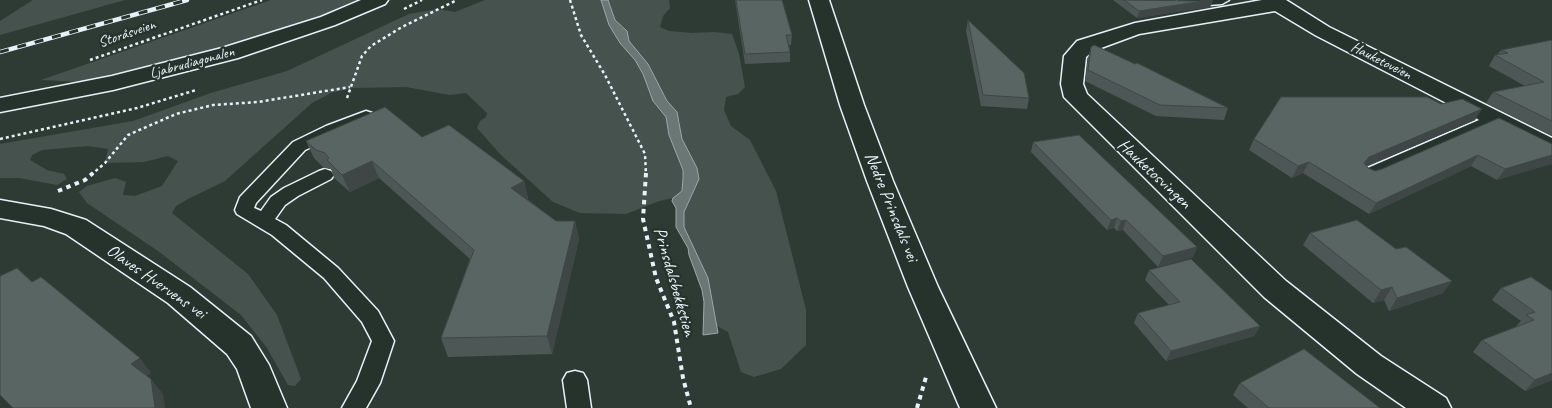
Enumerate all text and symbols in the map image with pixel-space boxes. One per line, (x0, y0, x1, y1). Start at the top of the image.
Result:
street label: Storåsveien (96, 16, 158, 52)
street label: Hauketoveien (1348, 38, 1414, 84)
street label: Ljabrudiagonalen (148, 43, 236, 83)
street label: Hauketosvingen (1113, 134, 1195, 214)
street label: Nedre Prinsdals vei (859, 149, 923, 265)
street label: Prinsdalsbekkstien (648, 225, 700, 339)
street label: Olaves Hvervens vei (102, 240, 210, 324)

